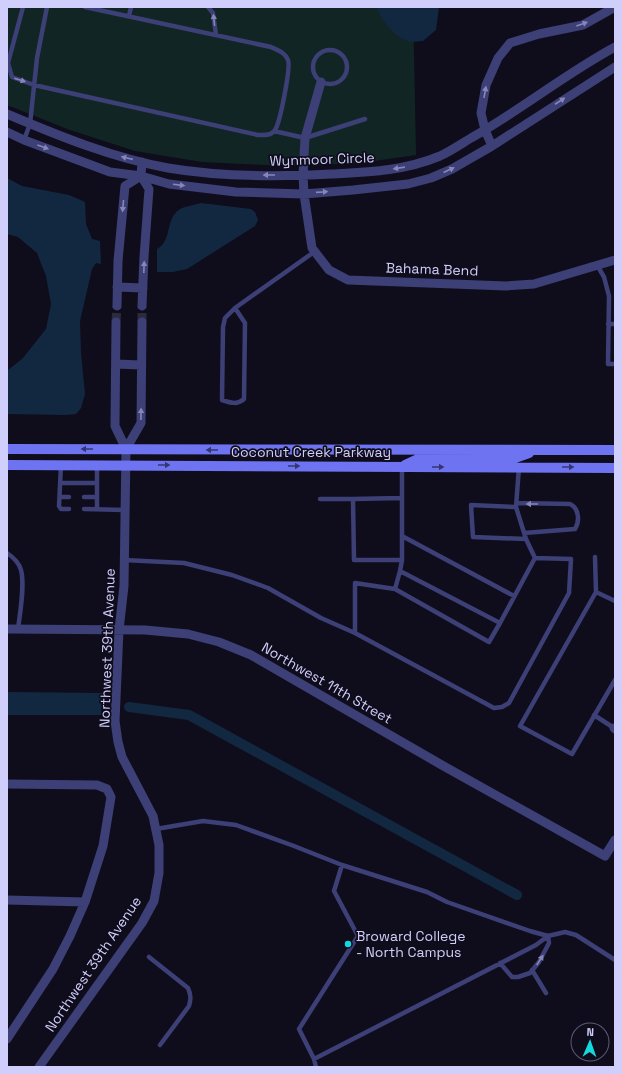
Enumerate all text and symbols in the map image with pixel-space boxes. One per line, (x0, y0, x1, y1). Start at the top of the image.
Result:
one-way arrow (211, 14, 217, 26)
one-way arrow (576, 21, 588, 27)
one-way arrow (14, 77, 26, 83)
one-way arrow (482, 86, 488, 98)
one-way arrow (554, 98, 566, 105)
one-way arrow (38, 144, 50, 150)
street label: Wynmoor Circle (269, 148, 375, 170)
one-way arrow (121, 155, 133, 161)
one-way arrow (393, 165, 405, 171)
one-way arrow (444, 167, 455, 173)
one-way arrow (262, 172, 275, 178)
one-way arrow (173, 182, 185, 188)
one-way arrow (316, 189, 328, 196)
one-way arrow (120, 200, 126, 212)
street label: Bahama Bend (385, 258, 479, 280)
one-way arrow (141, 260, 147, 273)
one-way arrow (138, 407, 144, 420)
street label: Coconut Creek Parkway (231, 443, 391, 461)
one-way arrow (80, 446, 93, 452)
one-way arrow (205, 447, 218, 453)
one-way arrow (158, 462, 171, 468)
one-way arrow (288, 463, 301, 469)
one-way arrow (432, 463, 444, 470)
one-way arrow (562, 464, 575, 470)
one-way arrow (526, 500, 538, 507)
street label: Northwest 39th Avenue (95, 568, 119, 728)
street label: Northwest 11th Street (258, 638, 396, 728)
street label: Northwest 39th Avenue (41, 893, 145, 1035)
place label: Broward College - North Campus (356, 927, 466, 961)
marker: Broward College - North Campus (343, 939, 353, 949)
one-way arrow (536, 954, 543, 965)
north arrow (570, 1022, 610, 1062)
text: N (586, 1025, 594, 1039)

